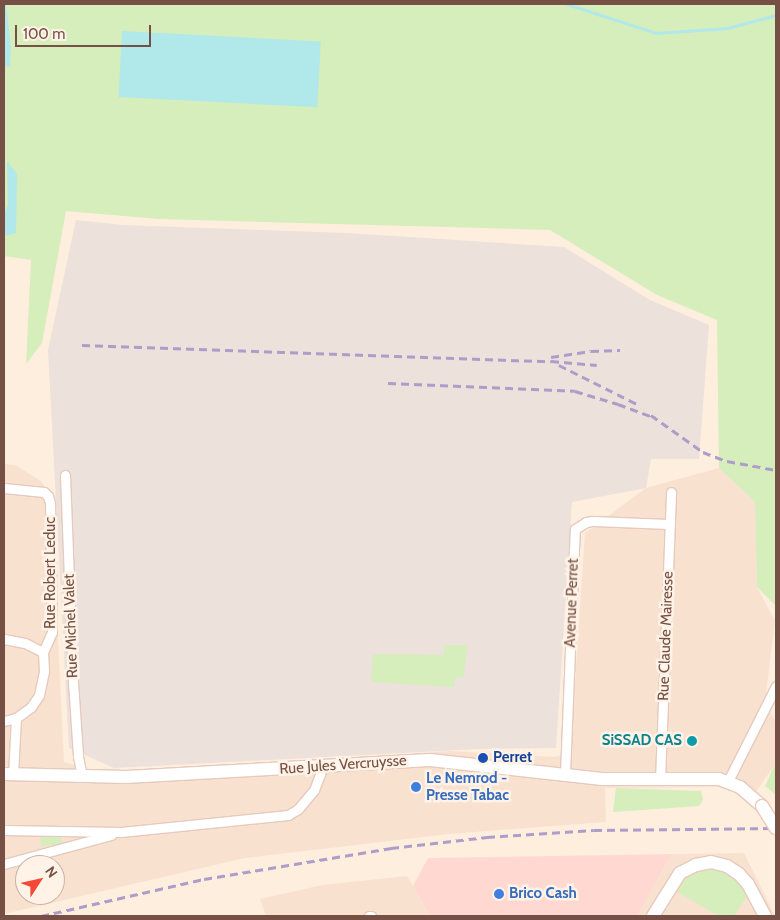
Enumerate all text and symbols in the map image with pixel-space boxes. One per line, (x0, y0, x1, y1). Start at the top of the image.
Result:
scale bar (18, 15, 154, 47)
text: 100 m (23, 25, 65, 43)
street label: Rue Robert Leduc (42, 517, 60, 629)
street label: Avenue Perret (561, 558, 583, 648)
street label: Rue Claude Mairesse (655, 571, 677, 701)
street label: Rue Michel Valet (60, 573, 82, 679)
place label: SiSSAD CAS (602, 732, 682, 750)
marker: SiSSAD CAS (686, 735, 698, 747)
place label: Perret (493, 749, 532, 767)
street label: Rue Jules Vercruysse (279, 752, 407, 778)
marker: Perret (477, 752, 489, 764)
place label: Le Nemrod - Presse Tabac (426, 769, 509, 804)
marker: Le Nemrod - Presse Tabac (410, 781, 422, 793)
north arrow (15, 855, 65, 905)
text: N (41, 863, 62, 881)
place label: Brico Cash (509, 885, 577, 903)
marker: Brico Cash (493, 888, 505, 900)

